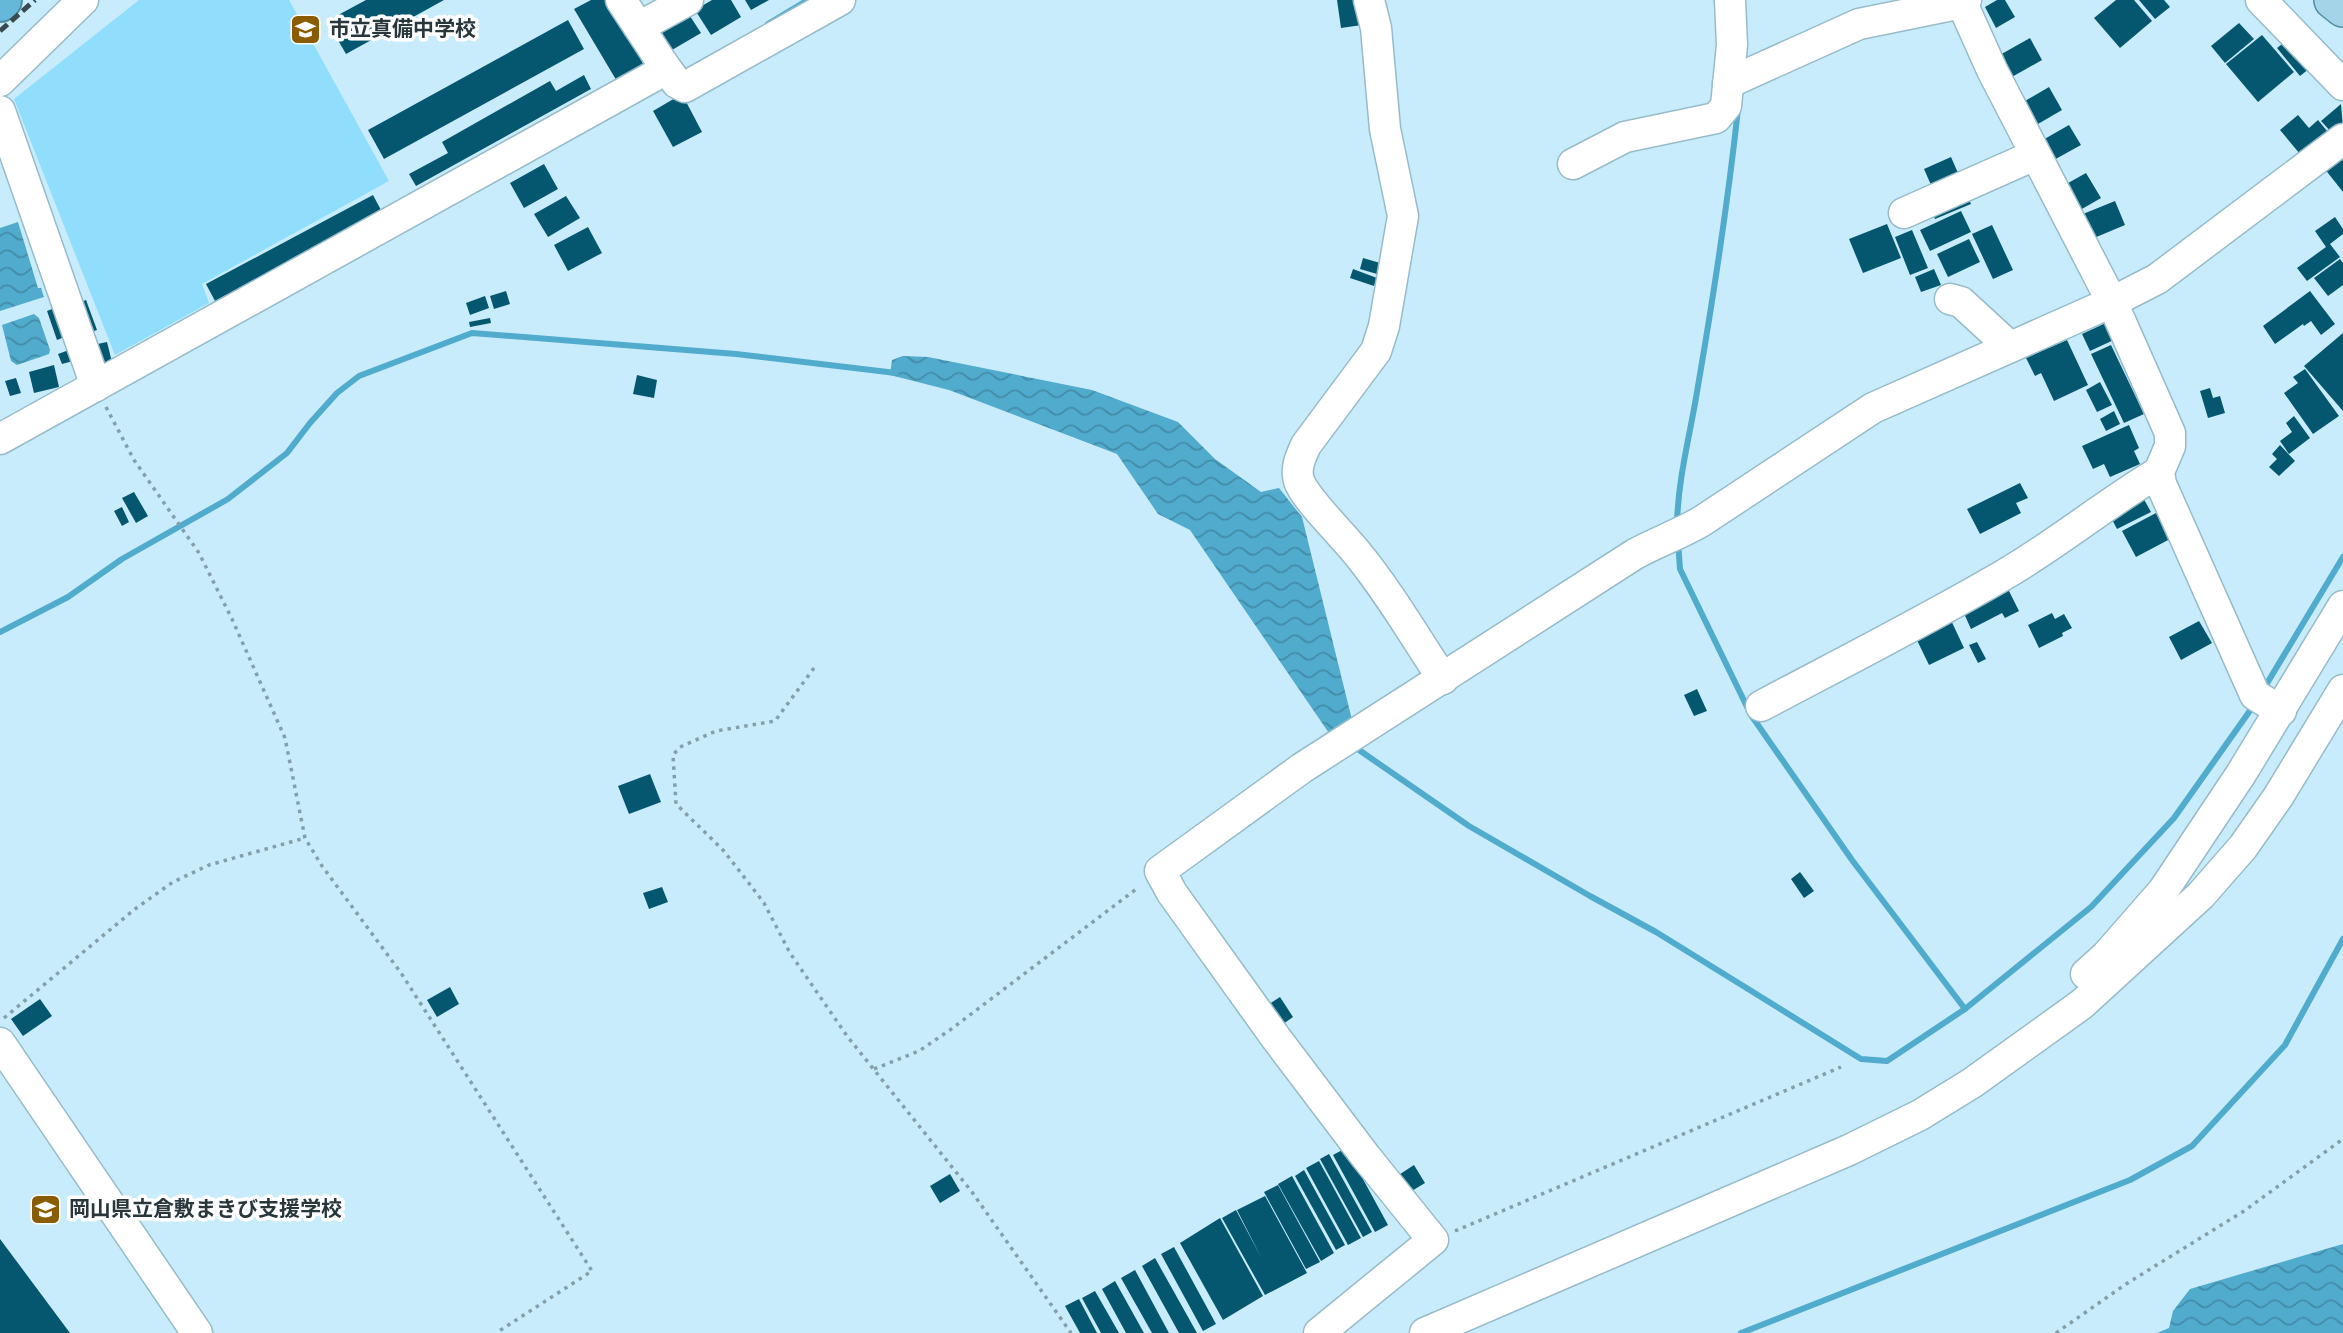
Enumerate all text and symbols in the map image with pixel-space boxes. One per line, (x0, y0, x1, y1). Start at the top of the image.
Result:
school or university icon: 市立真備中学校 (289, 12, 323, 46)
place label: 市立真備中学校 (329, 17, 476, 41)
school or university icon: 岡山県立倉敷まきび支援学校 (29, 1192, 63, 1226)
place label: 岡山県立倉敷まきび支援学校 (69, 1197, 342, 1221)

